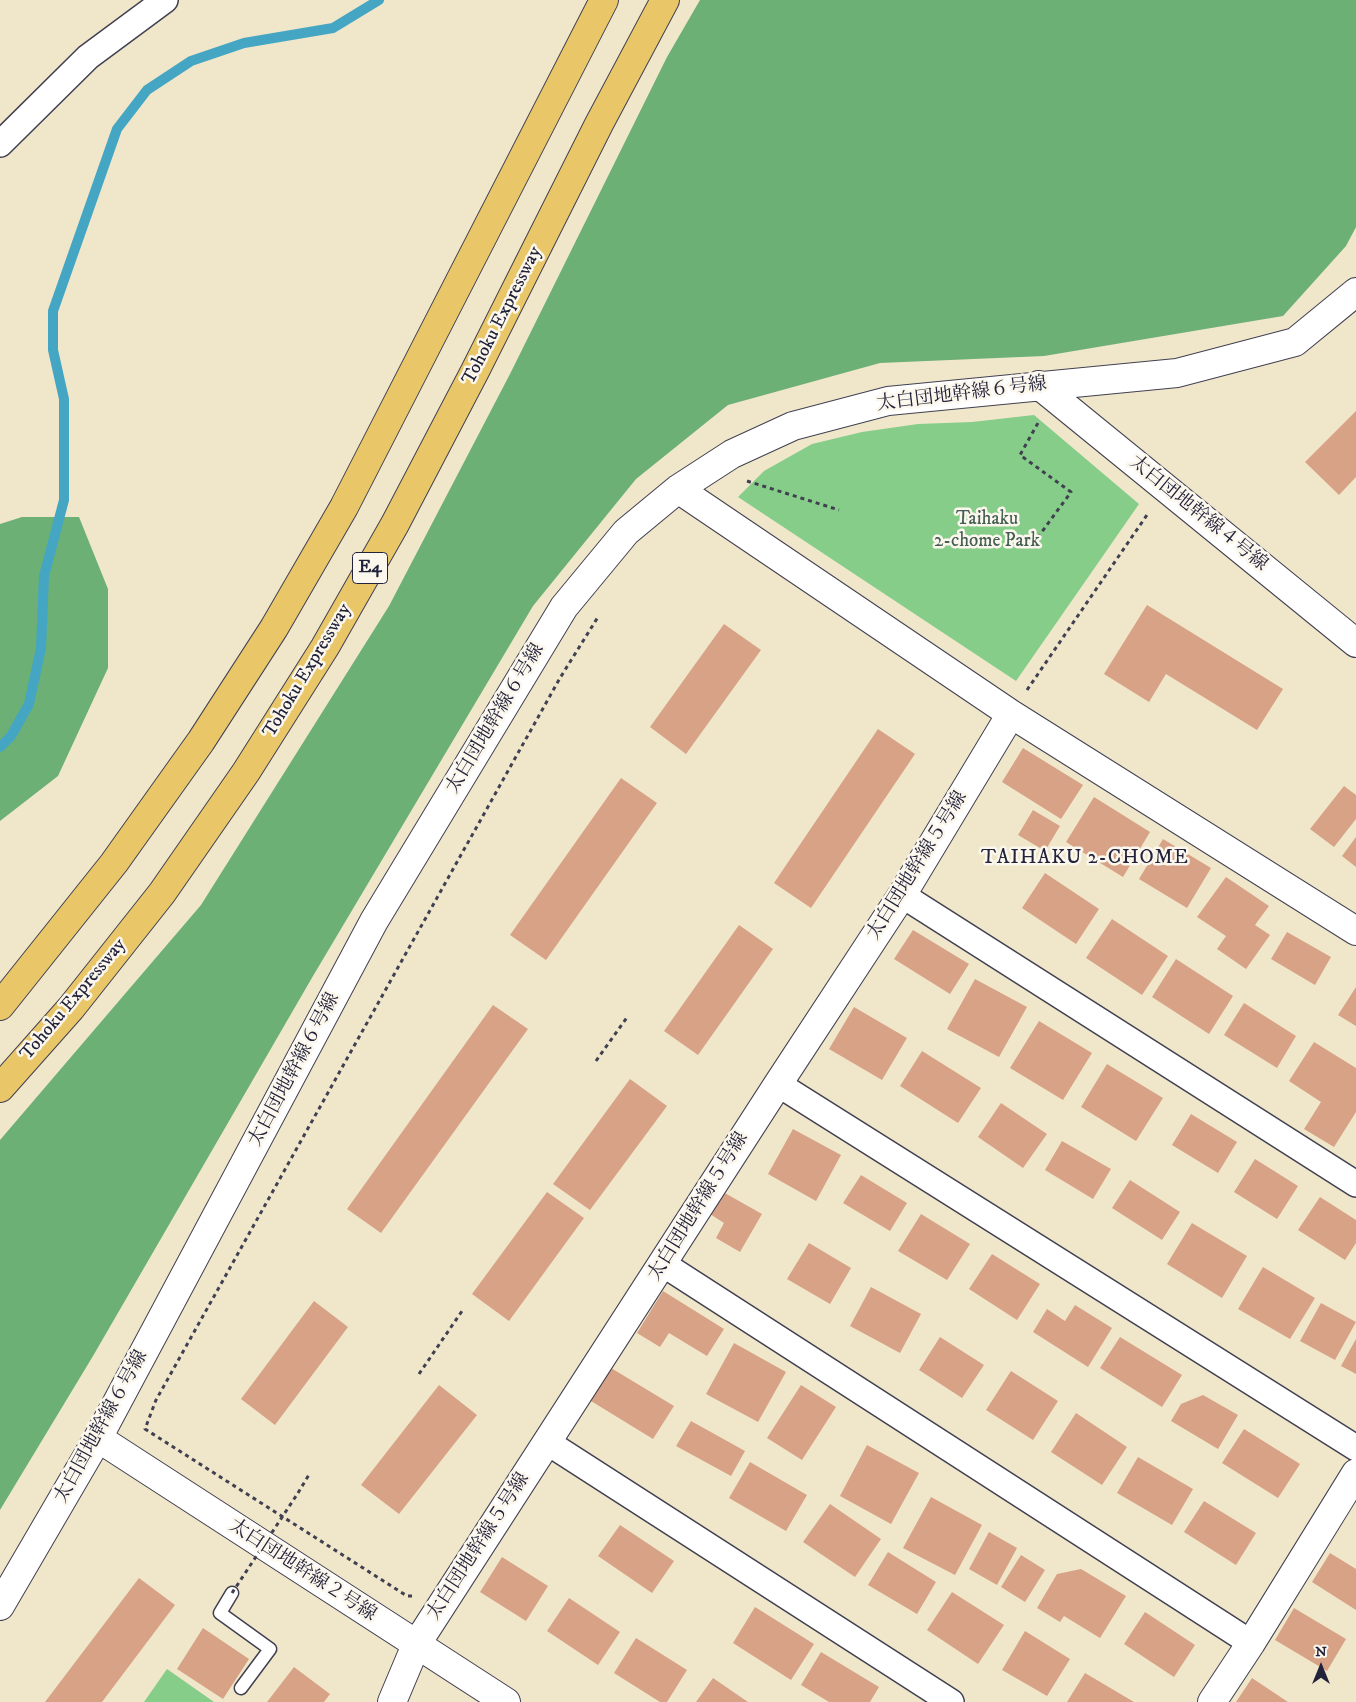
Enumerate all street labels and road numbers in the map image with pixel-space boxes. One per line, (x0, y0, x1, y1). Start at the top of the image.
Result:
street label: Tohoku Expressway (458, 243, 548, 389)
street label: 太白団地幹線６号線 (876, 373, 1048, 417)
street label: 太白団地幹線４号線 (1124, 451, 1272, 577)
road number: E4 (352, 552, 388, 584)
street label: Tohoku Expressway (259, 600, 357, 742)
street label: 太白団地幹線６号線 (442, 640, 550, 798)
street label: 太白団地幹線５号線 (863, 787, 973, 945)
street label: Tohoku Expressway (16, 934, 132, 1066)
street label: 太白団地幹線６号線 (245, 989, 345, 1151)
street label: 太白団地幹線５号線 (644, 1128, 754, 1286)
street label: 太白団地幹線６号線 (51, 1347, 153, 1507)
street label: 太白団地幹線５号線 (423, 1469, 535, 1625)
street label: 太白団地幹線２号線 (224, 1515, 380, 1627)

